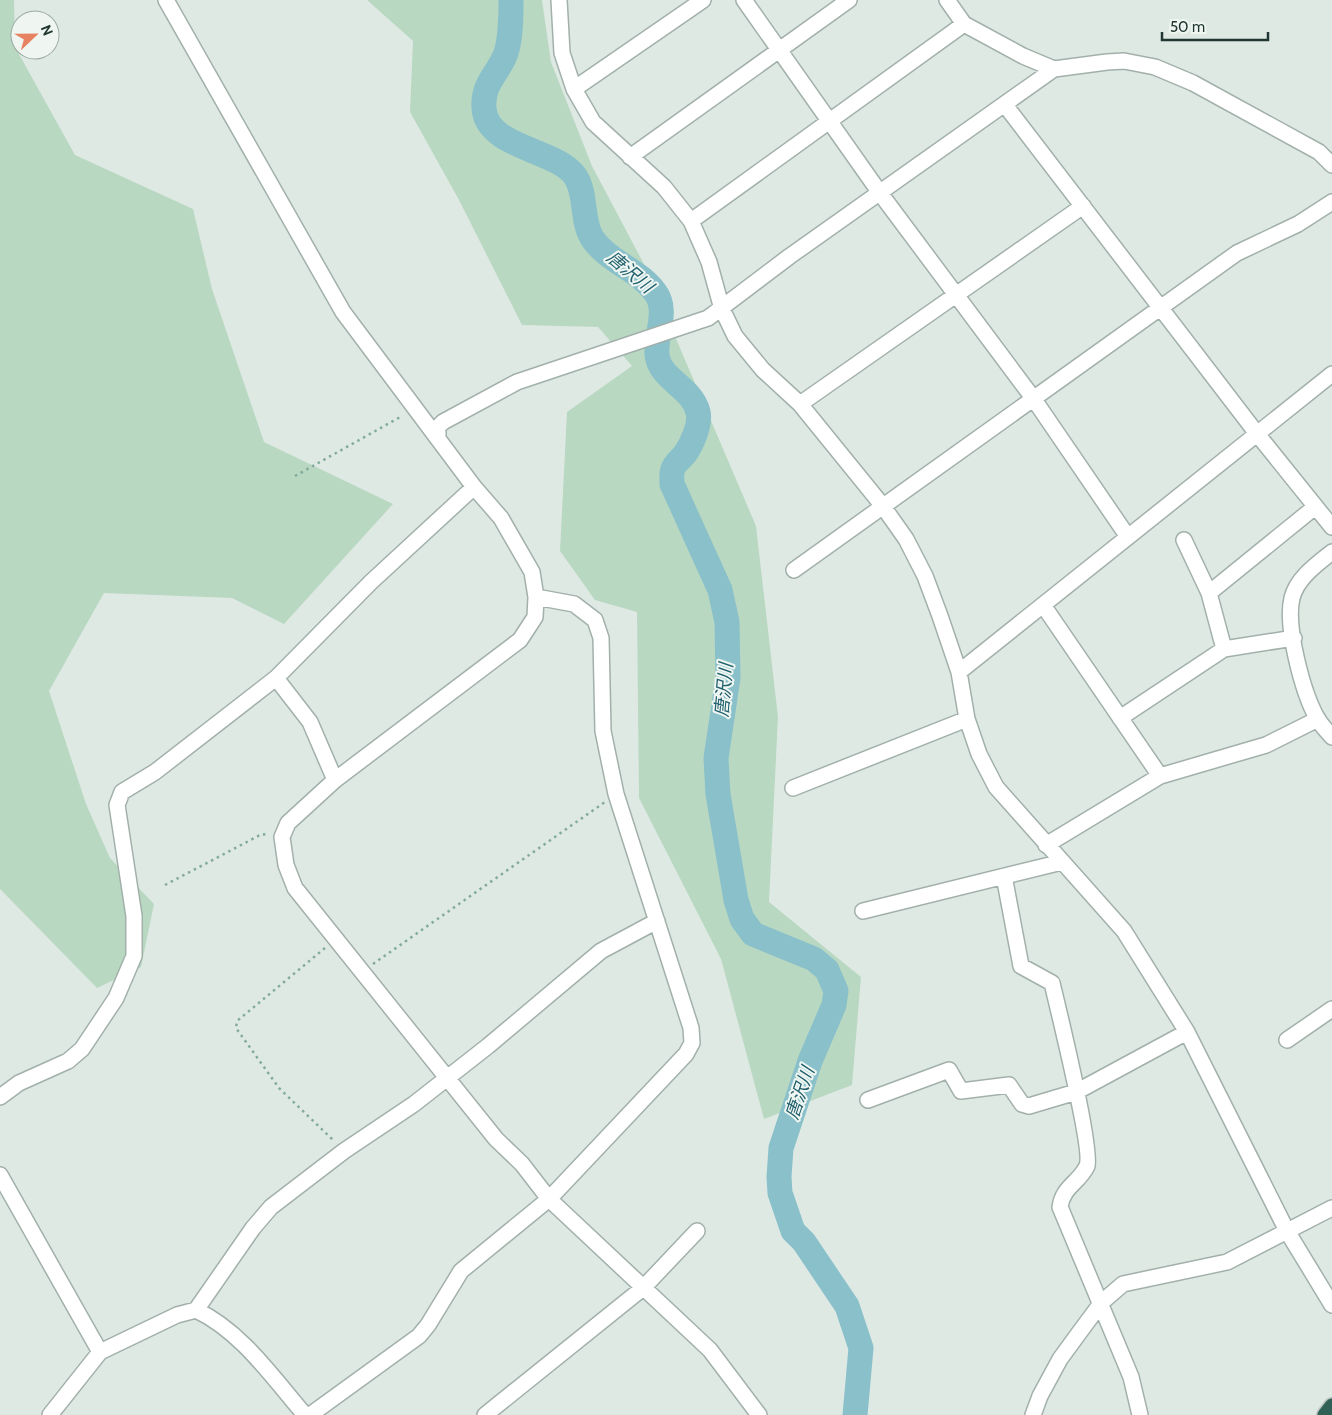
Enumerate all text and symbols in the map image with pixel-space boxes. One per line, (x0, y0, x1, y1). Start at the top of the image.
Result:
north arrow (10, 10, 60, 60)
scale bar (1162, 10, 1268, 42)
text: 50 m (1170, 18, 1205, 36)
text: N (37, 22, 57, 38)
water label: 唐沢川 (602, 246, 659, 299)
water label: 唐沢川 (711, 660, 737, 718)
water label: 唐沢川 (781, 1062, 820, 1122)

